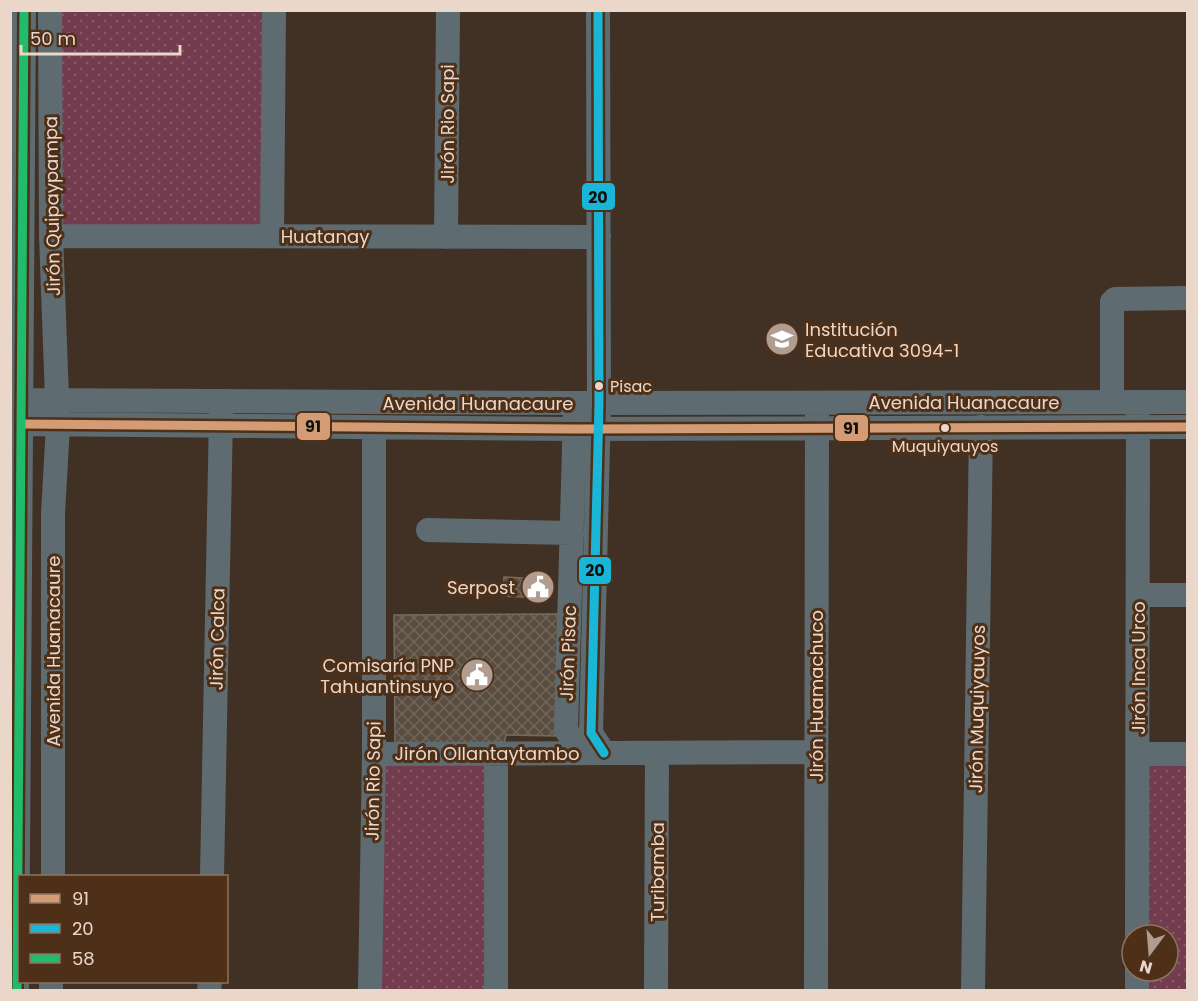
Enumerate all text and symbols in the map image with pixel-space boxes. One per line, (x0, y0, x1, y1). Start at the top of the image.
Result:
scale bar (21, 18, 180, 56)
text: 50 m (30, 26, 76, 51)
street label: Jirón Rio Sapi (435, 64, 460, 184)
street label: Jirón Quipaypampa (38, 116, 66, 296)
line badge: 20 (581, 182, 616, 211)
text: 20 (588, 186, 608, 209)
street label: Huatanay (281, 224, 369, 249)
place label: Institución Educativa 3094-1 (805, 317, 959, 363)
school or university icon: Institución Educativa 3094-1 (764, 321, 800, 357)
place label: Pisac (610, 375, 652, 398)
marker: Pisac (593, 380, 605, 392)
street label: Avenida Huanacaure (869, 390, 1059, 415)
street label: Avenida Huanacaure (383, 391, 573, 416)
line badge: 91 (296, 412, 331, 441)
line badge: 91 (834, 414, 869, 442)
text: 91 (305, 415, 321, 438)
text: 91 (843, 417, 859, 440)
marker: Muquiyauyos (939, 422, 951, 434)
place label: Muquiyauyos (892, 435, 998, 458)
street label: Avenida Huanacaure (41, 556, 66, 746)
line badge: 20 (578, 556, 612, 585)
text: 20 (585, 559, 605, 582)
public building icon: Serpost (520, 569, 556, 605)
place label: Serpost (447, 575, 515, 600)
street label: Jirón Calca (204, 588, 230, 690)
street label: Jirón Inca Urco (1126, 601, 1151, 735)
street label: Jirón Pisac (554, 605, 582, 701)
street label: Jirón Huamachuco (804, 610, 829, 782)
street label: Jirón Muquiyauyos (963, 625, 991, 793)
place label: Comisaría PNP Tahuantinsuyo (320, 653, 454, 699)
public building icon: Comisaría PNP Tahuantinsuyo (459, 657, 495, 693)
street label: Jirón Rio Sapi (359, 721, 387, 841)
street label: Jirón Ollantaytambo (394, 741, 580, 766)
street label: Turibamba (645, 822, 670, 922)
legend (18, 875, 228, 983)
text: 91 (72, 886, 89, 911)
text: 20 (72, 916, 94, 941)
north arrow (1120, 923, 1180, 983)
text: 58 (72, 946, 95, 971)
text: N (1137, 954, 1155, 980)

